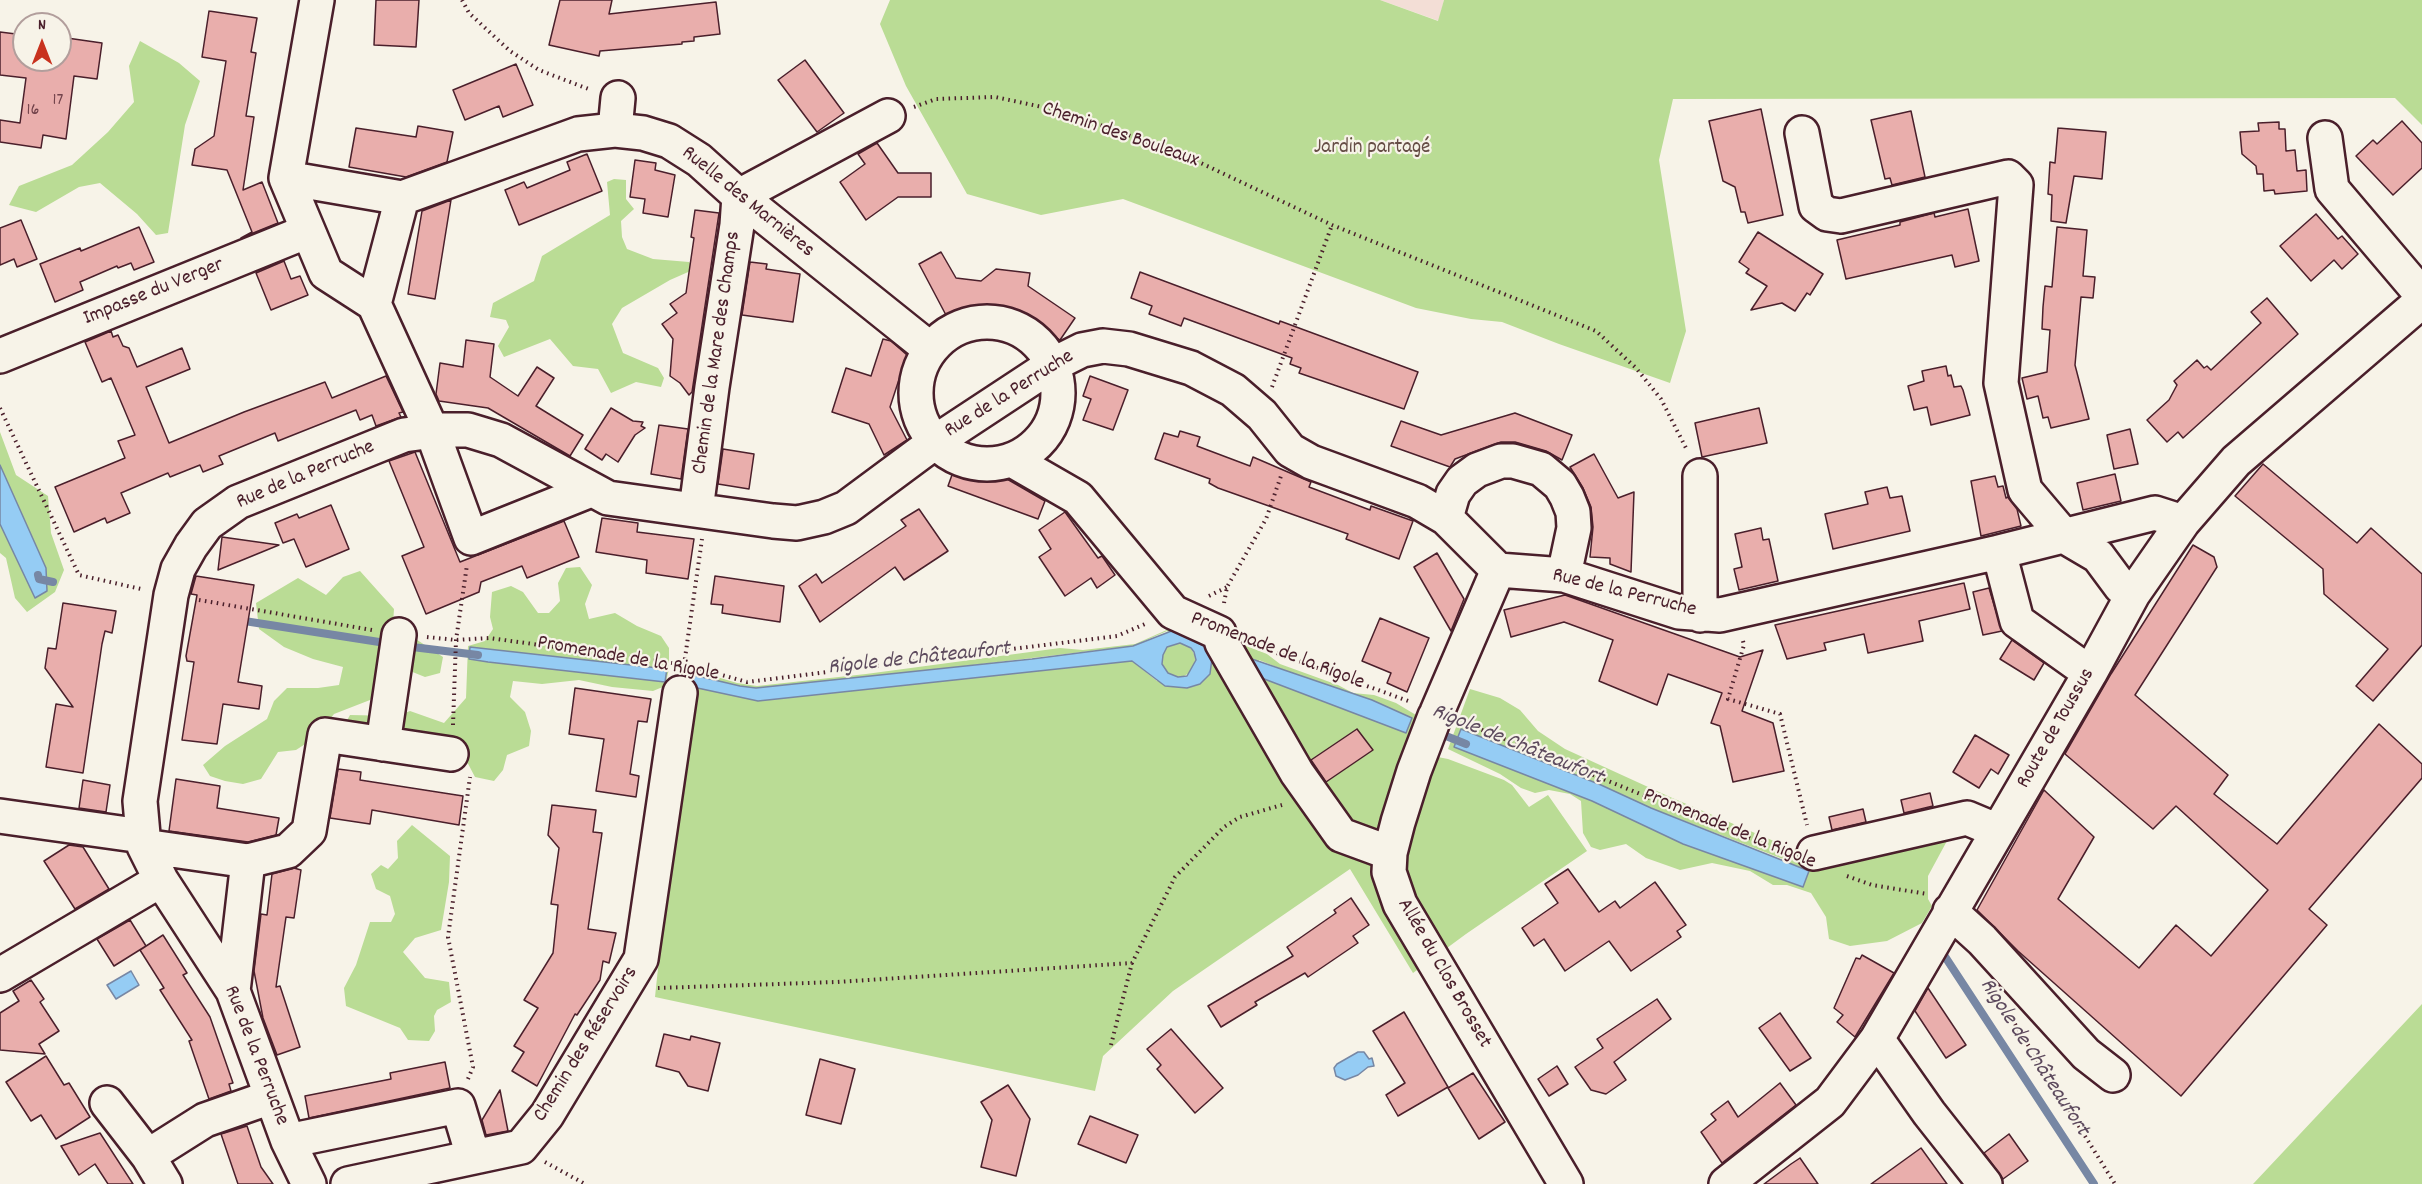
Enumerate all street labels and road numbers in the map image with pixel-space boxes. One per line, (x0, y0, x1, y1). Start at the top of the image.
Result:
street label: Chemin des Bouleaux (1038, 97, 1202, 175)
street label: Ruelle des Marnières (675, 142, 819, 264)
street label: Chemin de la Mare des Champs (688, 230, 748, 476)
street label: Impasse du Verger (80, 253, 228, 333)
street label: Rue de la Perruche (941, 345, 1079, 445)
street label: Rue de la Perruche (233, 436, 379, 516)
street label: Rue de la Perruche (1549, 564, 1699, 624)
street label: Promenade de la Rigole (1187, 607, 1367, 697)
street label: Promenade de la Rigole (535, 632, 721, 688)
street label: Route de Toussus (2012, 664, 2102, 794)
street label: Promenade de la Rigole (1639, 784, 1819, 876)
street label: Allée du Clos Brosset (1390, 895, 1496, 1053)
street label: Chemin des Réservoirs (529, 963, 645, 1127)
street label: Rue de la Perruche (217, 983, 293, 1129)

